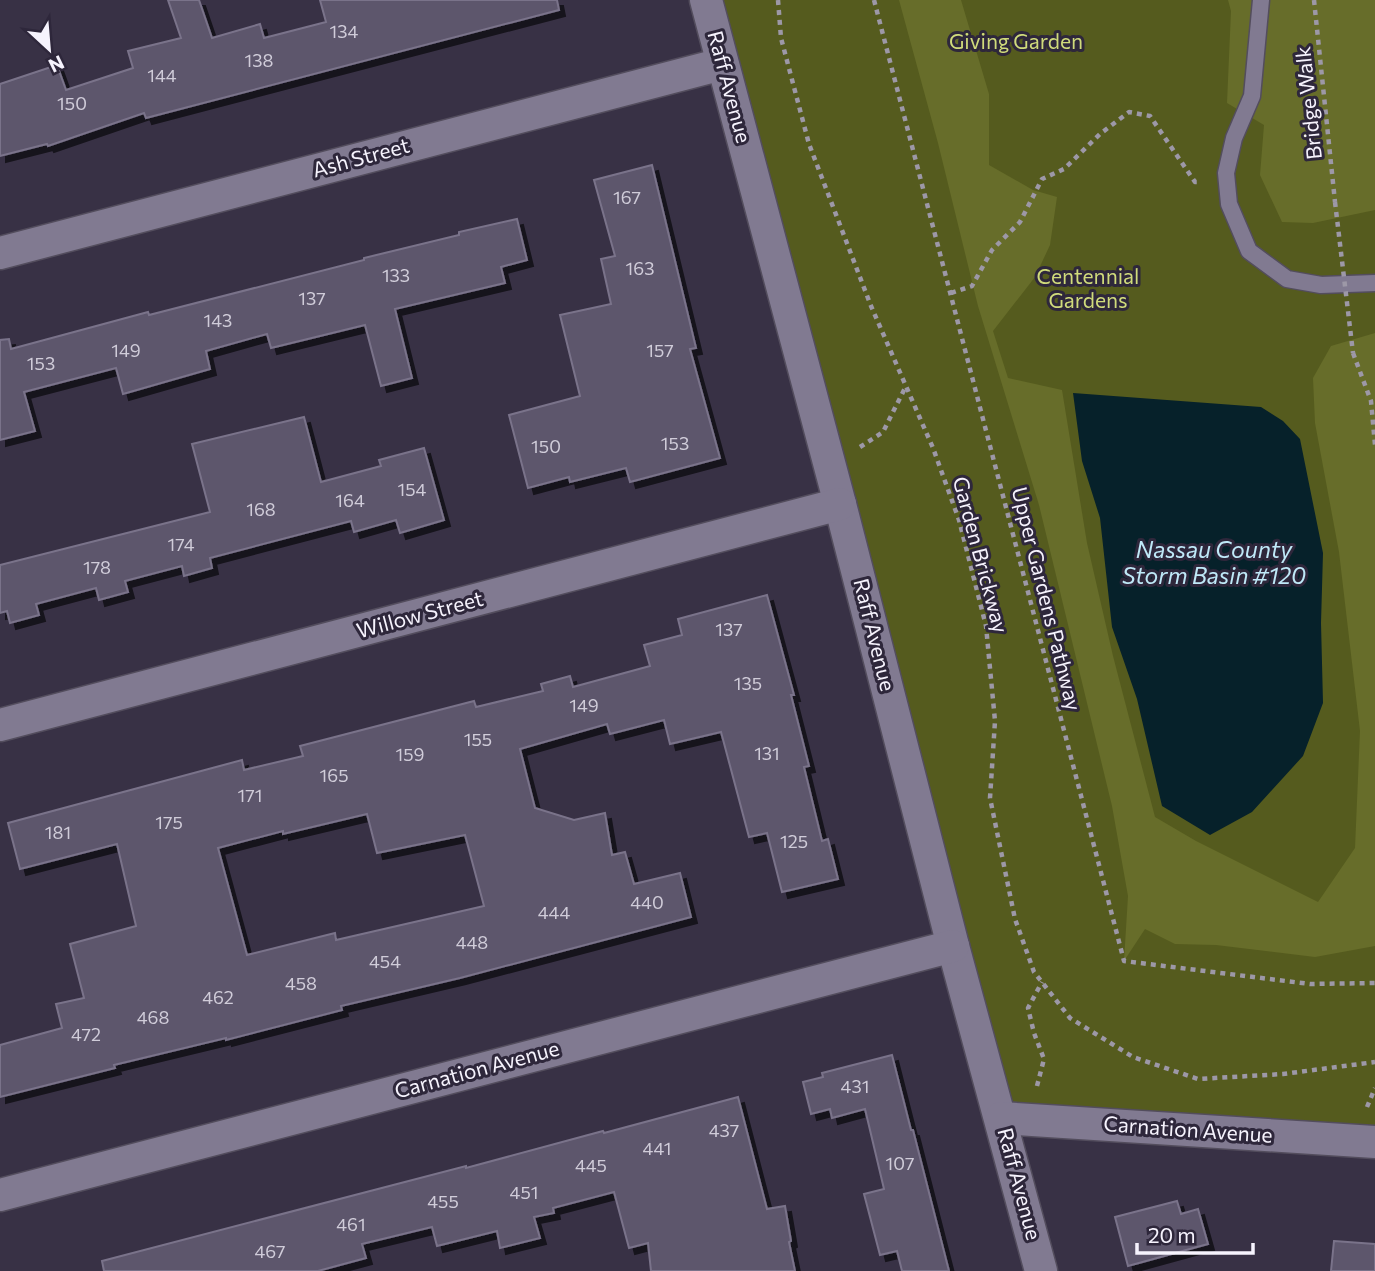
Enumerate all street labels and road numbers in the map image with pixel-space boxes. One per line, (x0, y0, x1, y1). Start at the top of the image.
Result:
street label: Raff Avenue (703, 28, 757, 145)
street label: Bridge Walk (1289, 45, 1326, 161)
street label: Ash Street (309, 132, 412, 181)
street label: Garden Brickway (949, 474, 1014, 636)
street label: Upper Gardens Pathway (1008, 484, 1087, 713)
street label: Raff Avenue (849, 576, 902, 694)
street label: Willow Street (354, 585, 486, 642)
street label: Carnation Avenue (392, 1035, 562, 1103)
street label: Carnation Avenue (1103, 1110, 1273, 1147)
street label: Raff Avenue (993, 1125, 1047, 1242)

